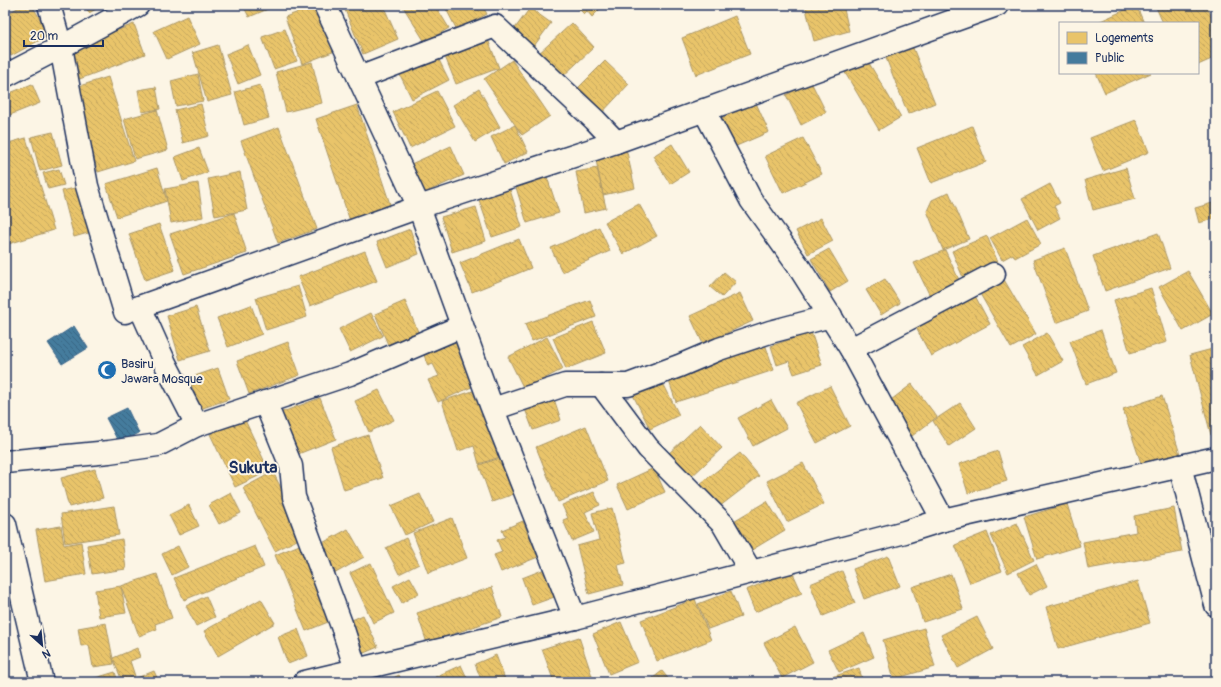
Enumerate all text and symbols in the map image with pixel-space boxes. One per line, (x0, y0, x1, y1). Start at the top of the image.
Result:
scale bar (24, 22, 103, 48)
legend (1059, 22, 1199, 74)
text: 20 m (30, 29, 59, 44)
text: Logements (1095, 31, 1154, 46)
text: Public (1095, 51, 1125, 66)
place label: Basiru Jawara Mosque (121, 356, 203, 387)
mosque icon: Basiru Jawara Mosque (96, 359, 118, 381)
district label: Sukuta (229, 457, 278, 478)
north arrow (22, 625, 62, 665)
text: N (40, 646, 53, 661)

